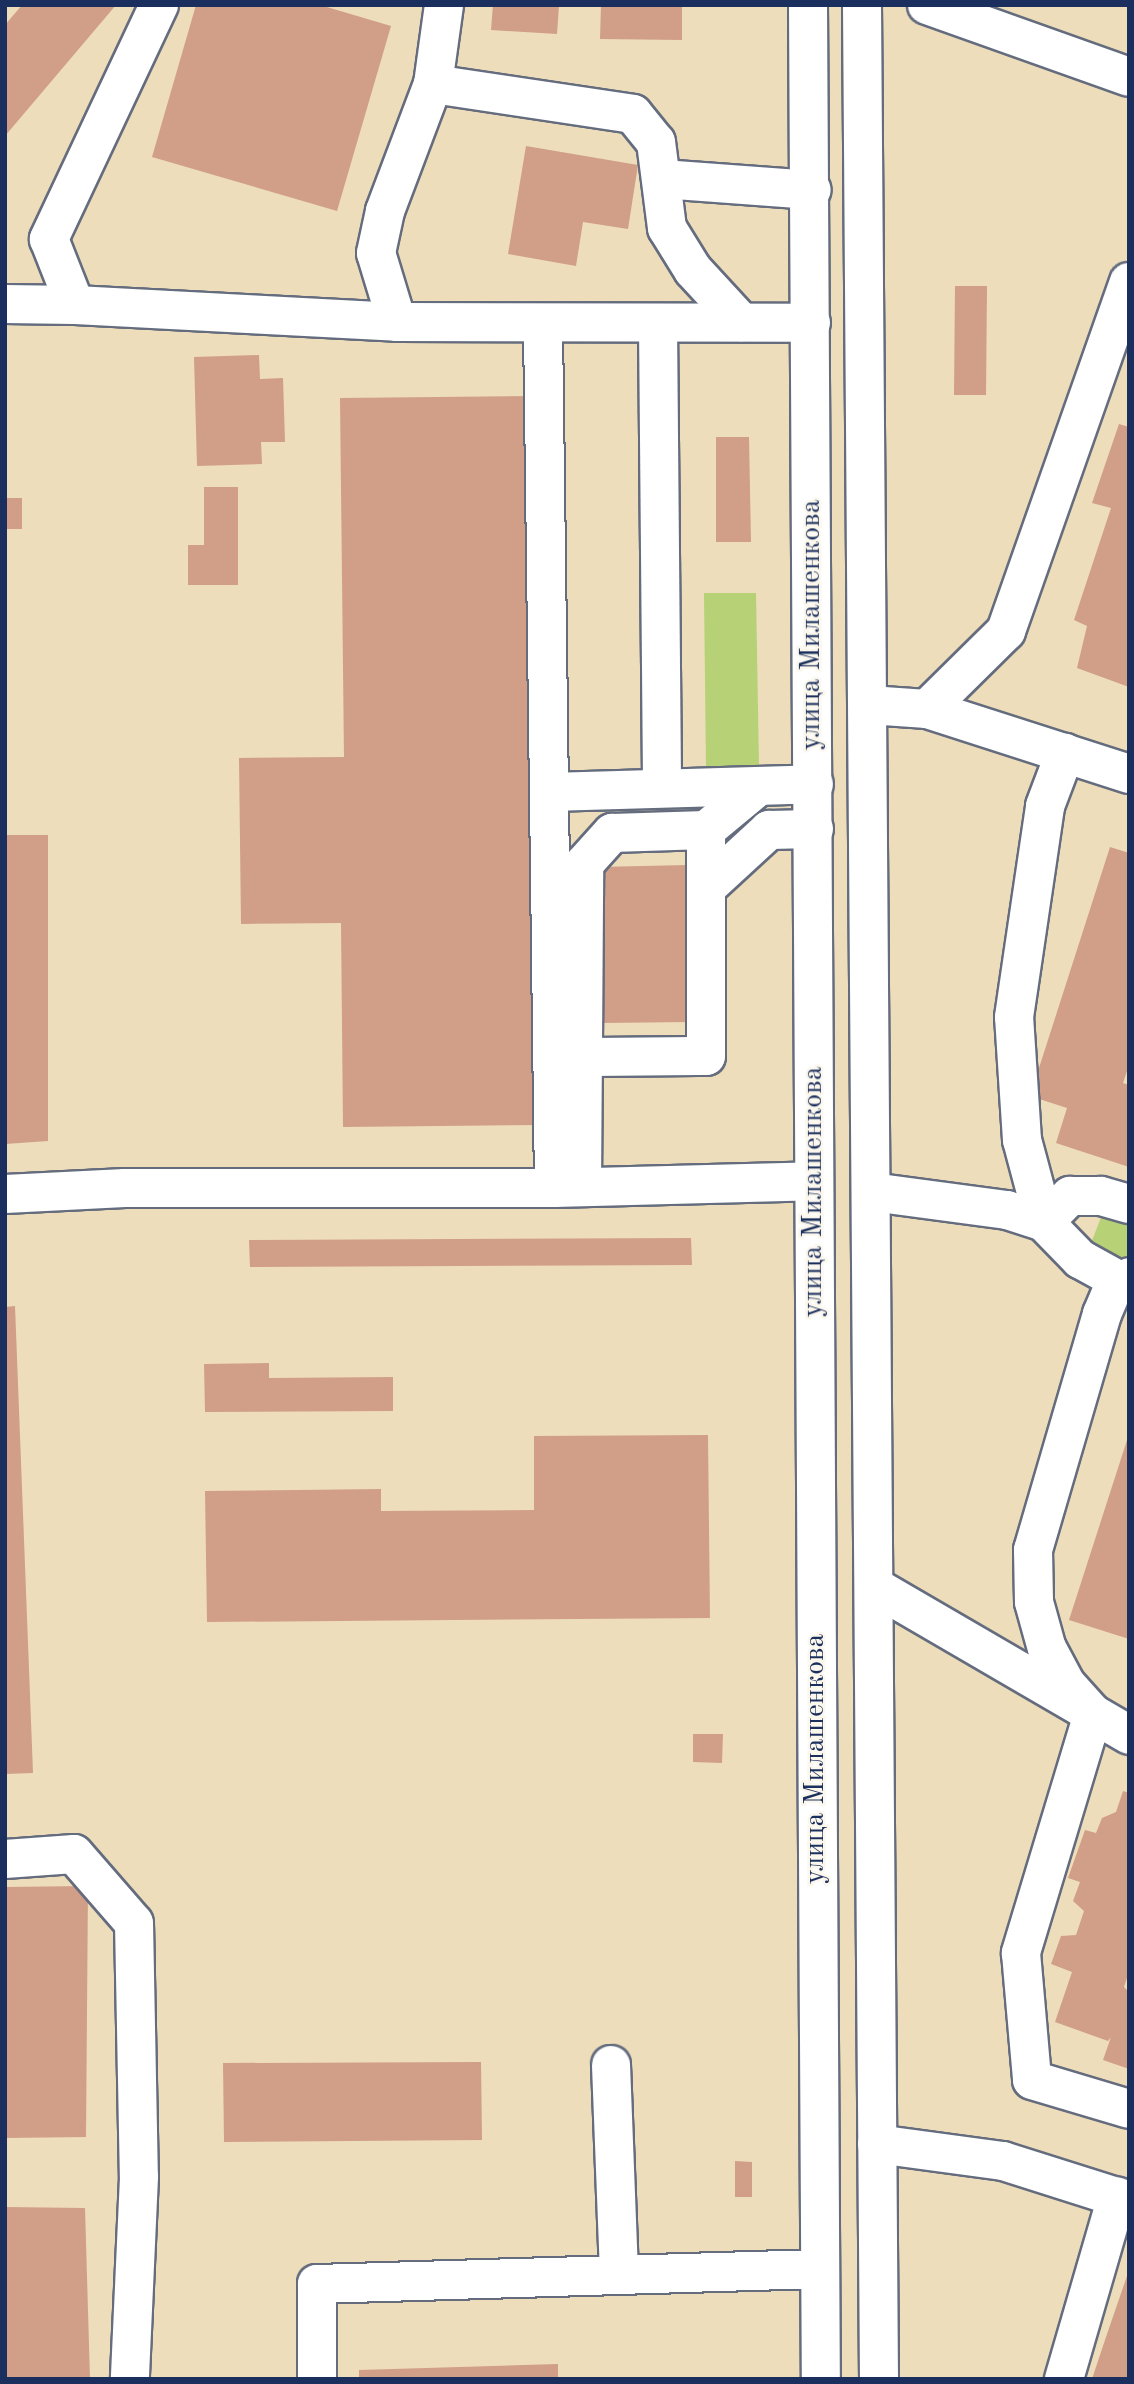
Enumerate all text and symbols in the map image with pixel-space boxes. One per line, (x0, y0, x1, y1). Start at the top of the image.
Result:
street label: улица Милашенкова (795, 500, 829, 750)
street label: улица Милашенкова (797, 1067, 831, 1317)
street label: улица Милашенкова (799, 1634, 833, 1884)

